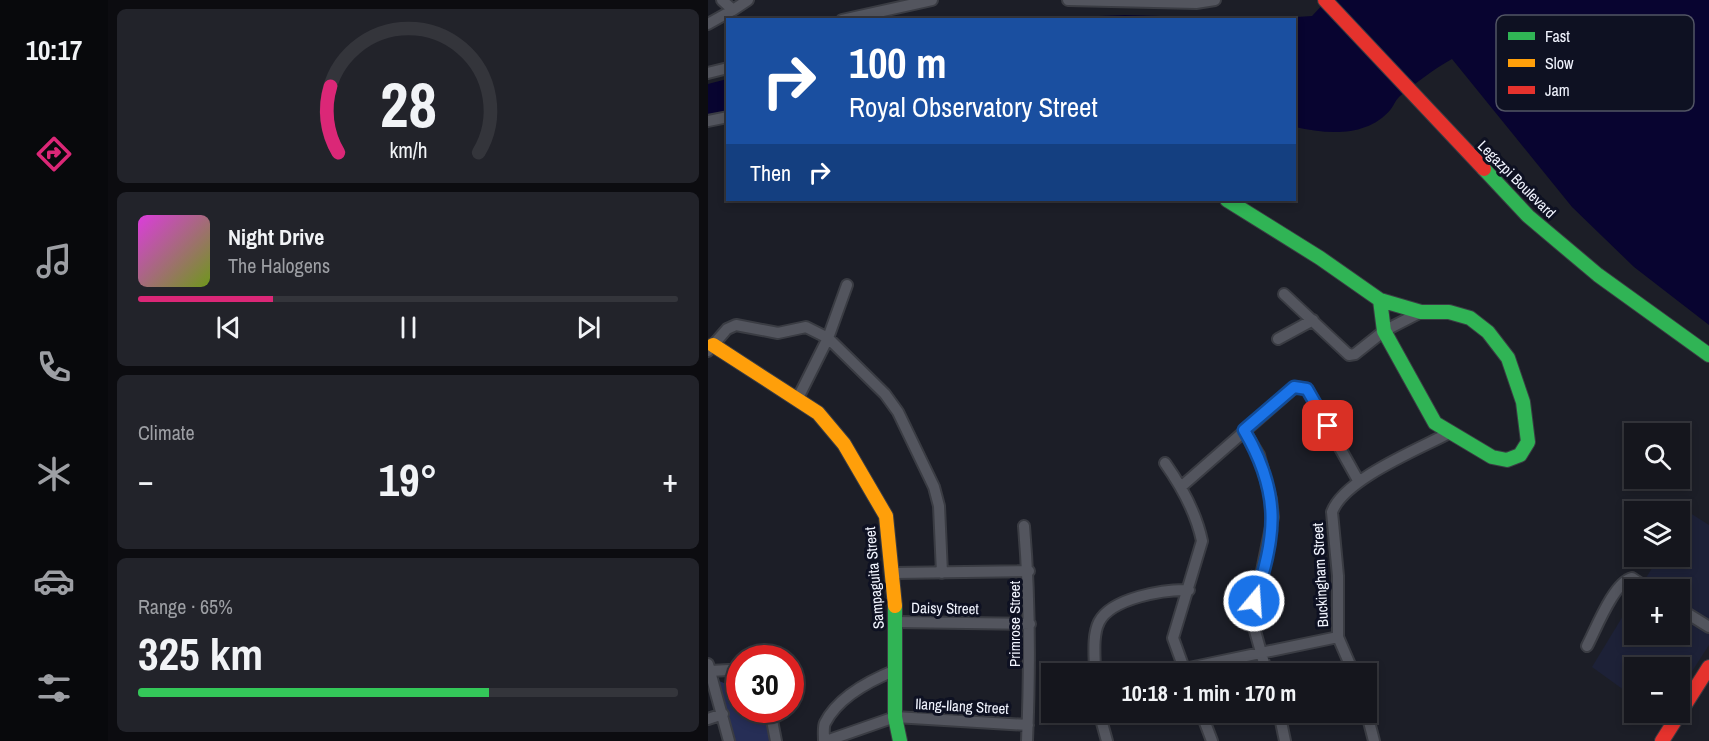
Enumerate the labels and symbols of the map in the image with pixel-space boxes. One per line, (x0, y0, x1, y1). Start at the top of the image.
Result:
legend (1496, 15, 1694, 111)
text: Fast (1545, 25, 1570, 47)
text: Slow (1545, 52, 1574, 74)
text: Jam (1545, 79, 1570, 101)
street label: Legazpi Boulevard (1473, 135, 1561, 223)
pin (1302, 400, 1353, 451)
street label: Buckingham Street (1307, 522, 1333, 628)
street label: Sampaguita Street (859, 525, 889, 630)
position arrow (1222, 569, 1286, 633)
street label: Primrose Street (1004, 580, 1025, 667)
street label: Daisy Street (911, 597, 980, 619)
speed limit sign: 30 (726, 645, 804, 723)
street label: Ilang-Ilang Street (915, 693, 1010, 719)

